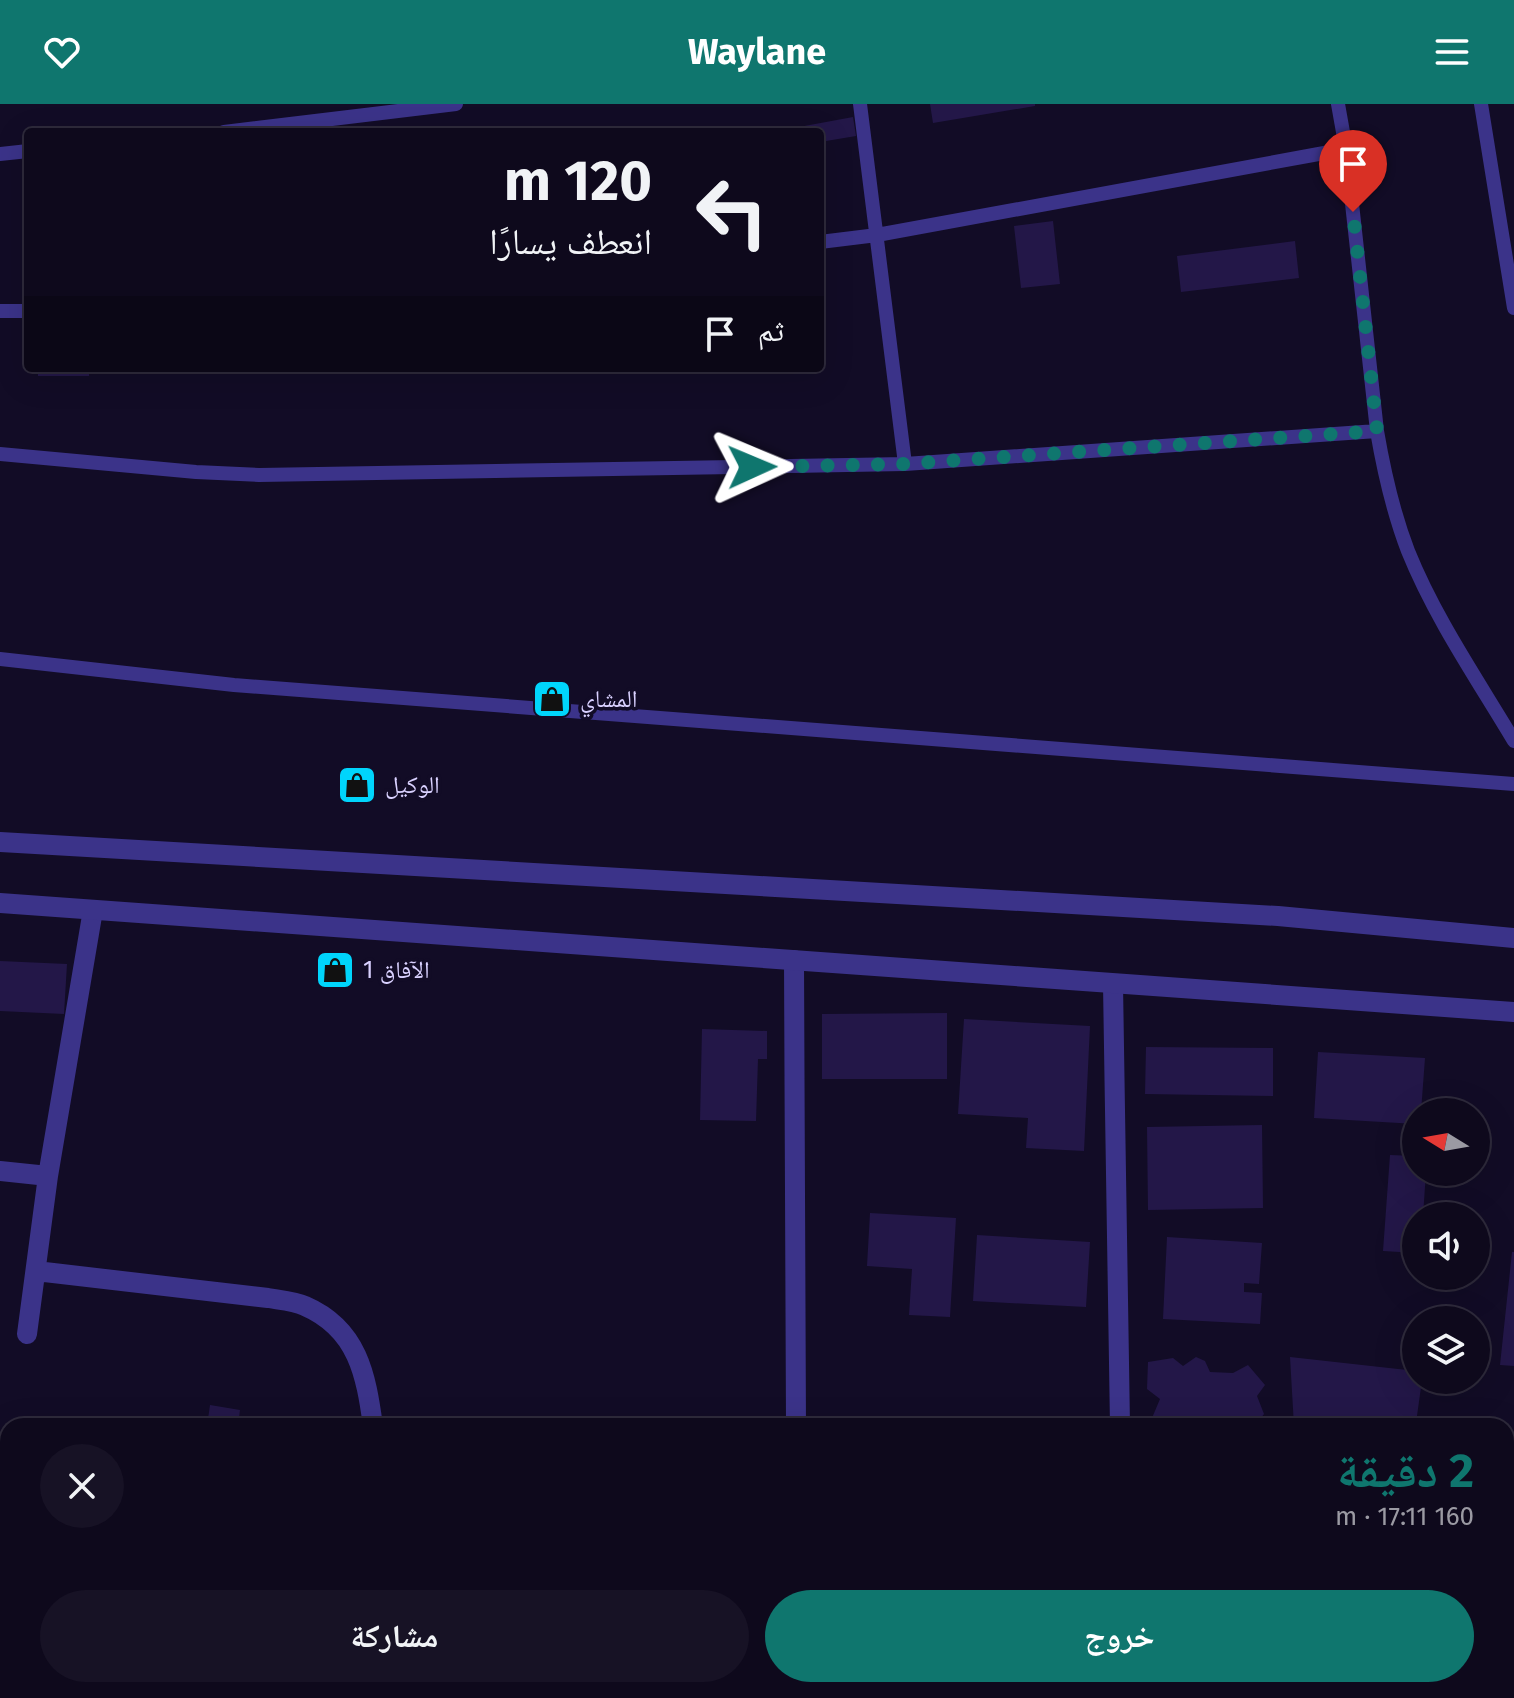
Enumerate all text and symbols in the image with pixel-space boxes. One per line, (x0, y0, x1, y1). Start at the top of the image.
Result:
icon: heart (40, 30, 84, 74)
text: Waylane (688, 30, 826, 74)
icon: menu (1430, 30, 1474, 74)
pin (1319, 130, 1387, 212)
icon: arrive (1331, 142, 1375, 186)
text: 120 m (504, 148, 652, 215)
icon: left (680, 160, 784, 264)
text: انعطف يسارًا (489, 220, 652, 264)
icon: arrive (698, 312, 742, 356)
text: ثم (758, 313, 784, 349)
position arrow (710, 425, 794, 509)
shop icon: المشاي (531, 678, 573, 720)
place label: المشاي (580, 685, 638, 718)
shop icon: الوكيل (336, 764, 378, 806)
place label: الوكيل (385, 771, 440, 799)
shop icon: الآفاق 1 (314, 949, 356, 991)
place label: الآفاق 1 (363, 956, 430, 984)
north arrow (1402, 1098, 1490, 1186)
map controls (1402, 1098, 1490, 1394)
button: sound (1402, 1202, 1490, 1290)
button: layers (1402, 1306, 1490, 1394)
text: 2 دقيقة (1337, 1442, 1474, 1500)
button: close (40, 1444, 124, 1528)
text: 160 m · 17:11 (1335, 1501, 1474, 1532)
button: مشاركة (40, 1590, 749, 1682)
button: خروج (765, 1590, 1474, 1682)

